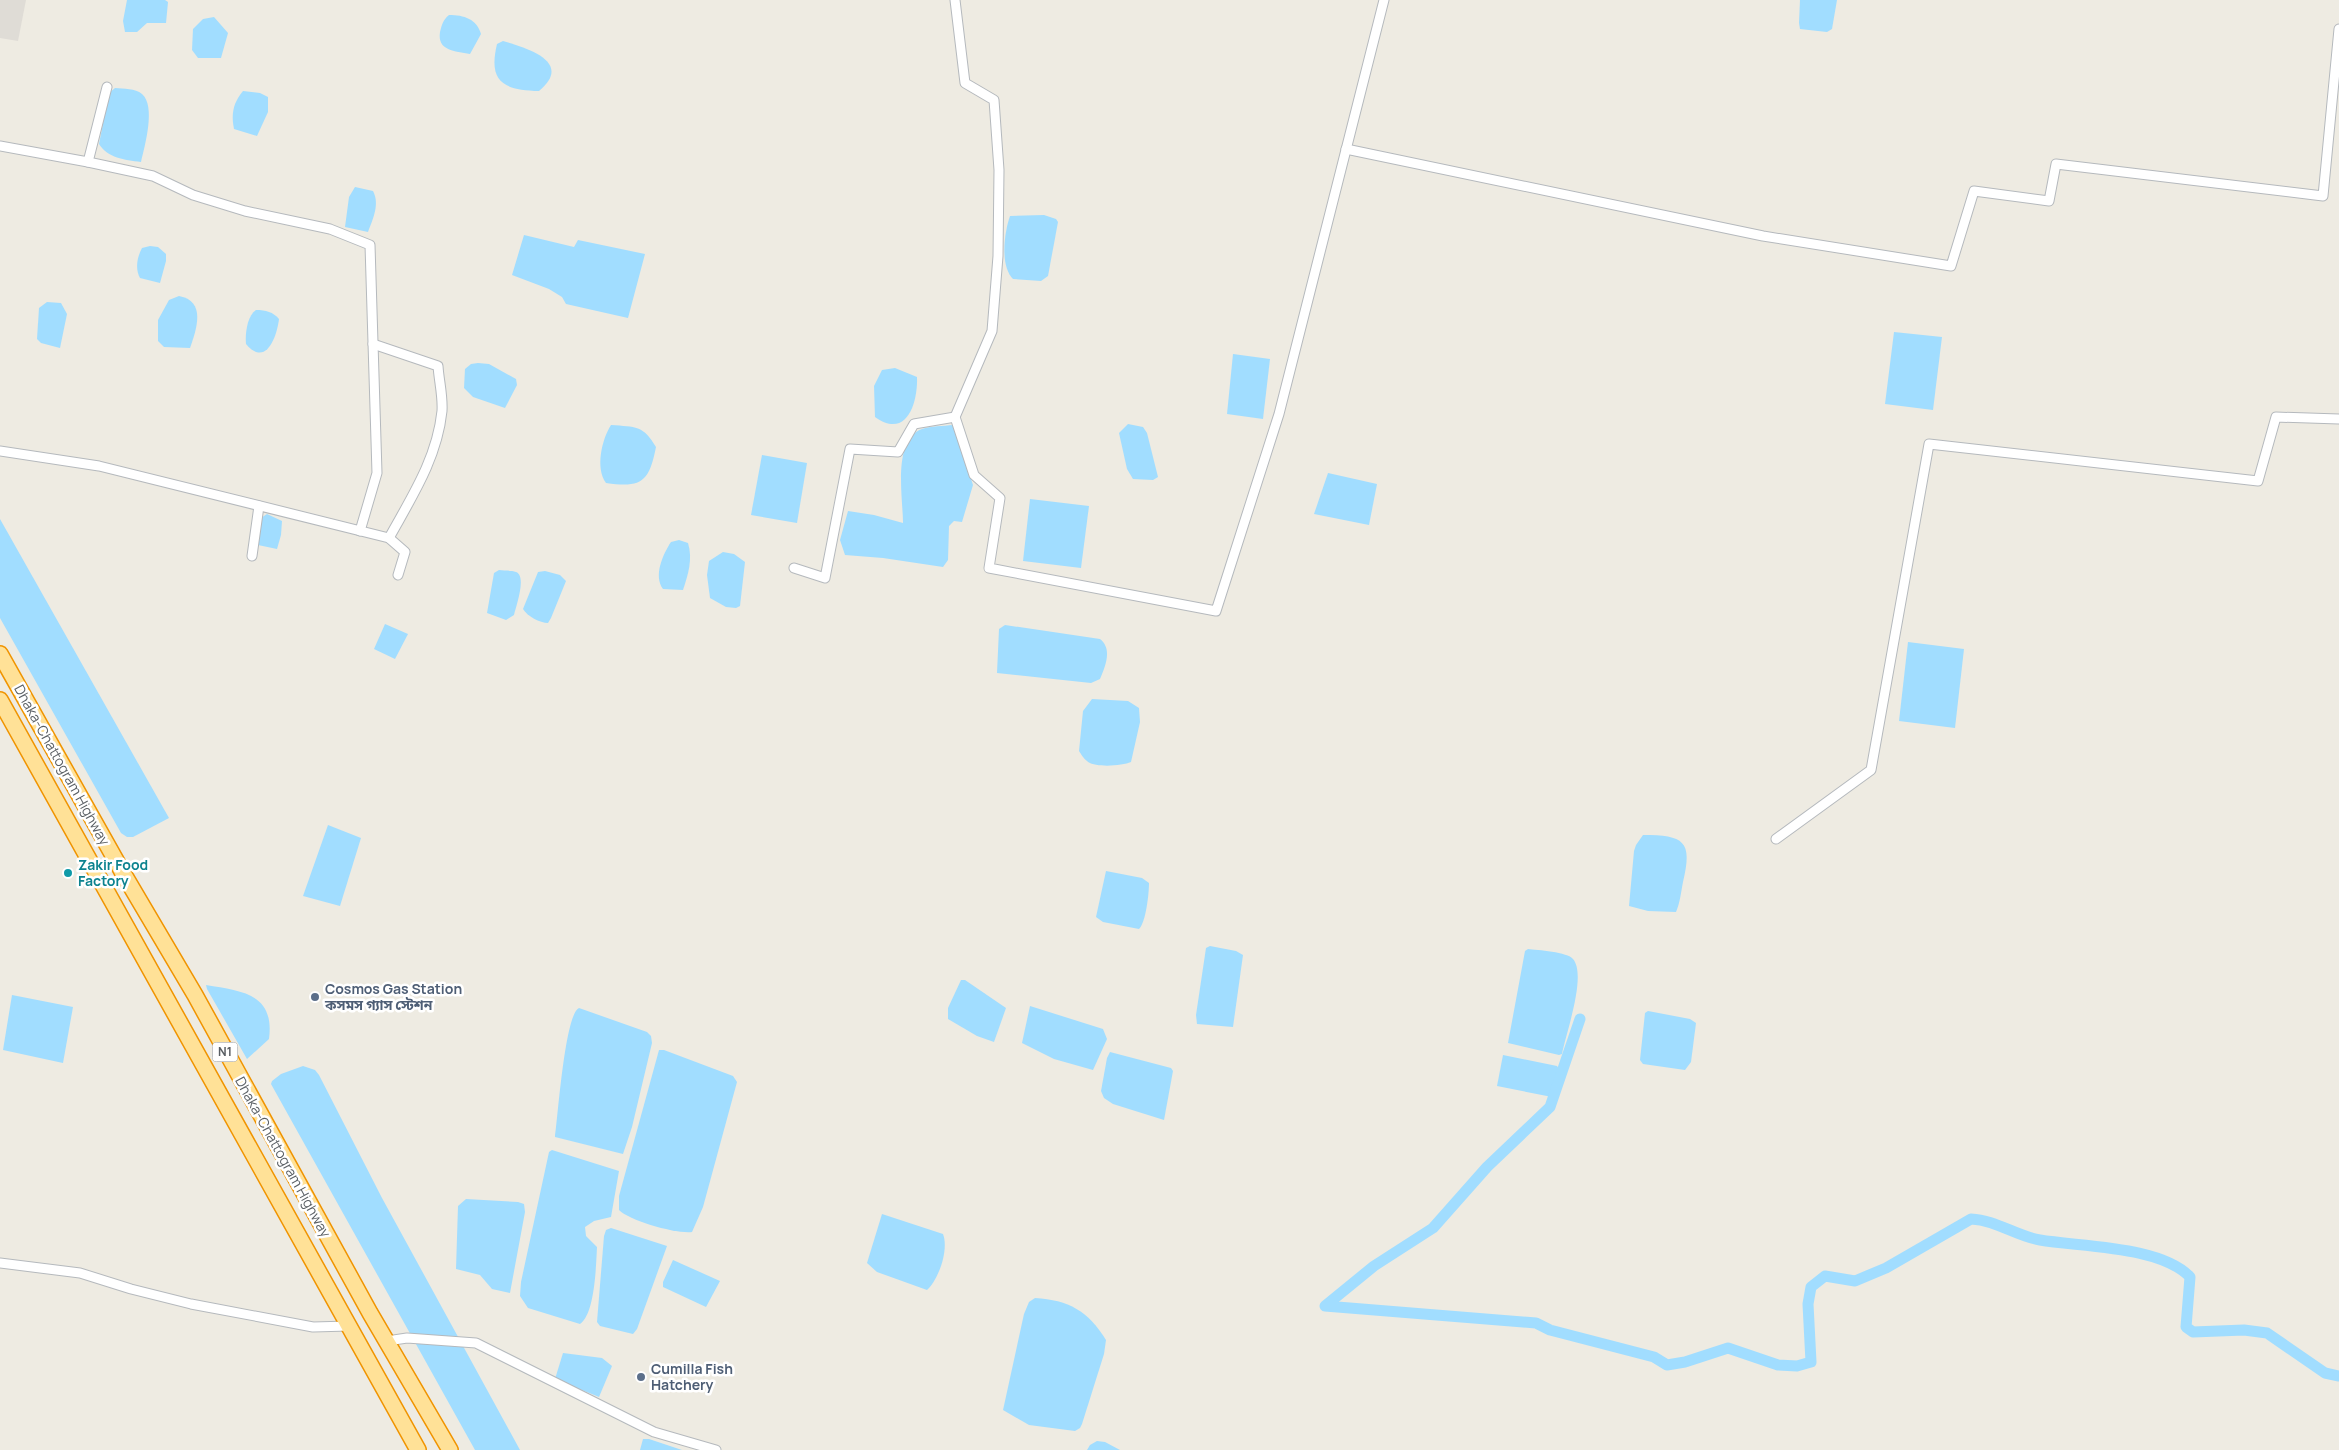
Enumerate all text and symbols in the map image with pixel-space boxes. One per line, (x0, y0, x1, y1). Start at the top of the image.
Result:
street label: Dhaka-Chattogram Highway (10, 681, 115, 849)
place label: Zakir Food Factory (78, 855, 148, 890)
marker: Zakir Food Factory (62, 867, 74, 879)
place label: Cosmos Gas Station কসমস গ্যাস স্টেশন (324, 979, 462, 1014)
marker: Cosmos Gas Station কসমস গ্যাস স্টেশন (309, 991, 321, 1003)
road number: N1 (212, 1042, 238, 1062)
street label: Dhaka-Chattogram Highway (231, 1073, 336, 1241)
place label: Cumilla Fish Hatchery (651, 1359, 733, 1394)
marker: Cumilla Fish Hatchery (635, 1371, 647, 1383)

